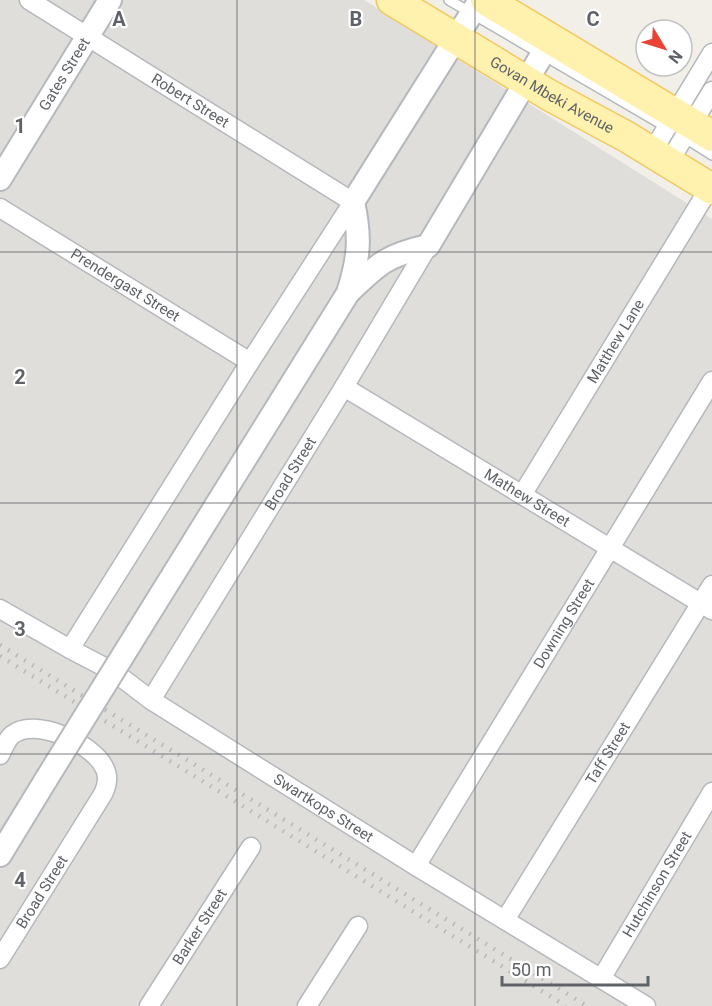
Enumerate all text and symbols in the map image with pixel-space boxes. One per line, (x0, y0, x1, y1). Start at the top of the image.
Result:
text: A (112, 7, 126, 31)
text: B (350, 7, 362, 31)
text: C (586, 7, 600, 31)
north arrow (634, 18, 694, 78)
street label: Gates Street (35, 34, 94, 114)
text: N (664, 47, 686, 67)
street label: Govan Mbeki Avenue (487, 52, 617, 137)
street label: Robert Street (148, 70, 232, 131)
text: 1 (14, 114, 26, 138)
street label: Prendergast Street (67, 245, 183, 326)
street label: Matthew Lane (583, 296, 648, 387)
text: 2 (14, 365, 26, 389)
street label: Broad Street (261, 434, 320, 514)
street label: Mathew Street (481, 465, 573, 531)
street label: Downing Street (530, 575, 598, 672)
text: 3 (14, 617, 26, 641)
street label: Taff Street (582, 719, 634, 788)
street label: Swartkops Street (270, 770, 377, 846)
street label: Hutchinson Street (619, 828, 696, 941)
street label: Broad Street (12, 852, 72, 932)
text: 4 (14, 868, 26, 892)
street label: Barker Street (169, 886, 231, 968)
scale bar (502, 949, 648, 987)
text: 50 m (511, 959, 551, 980)

